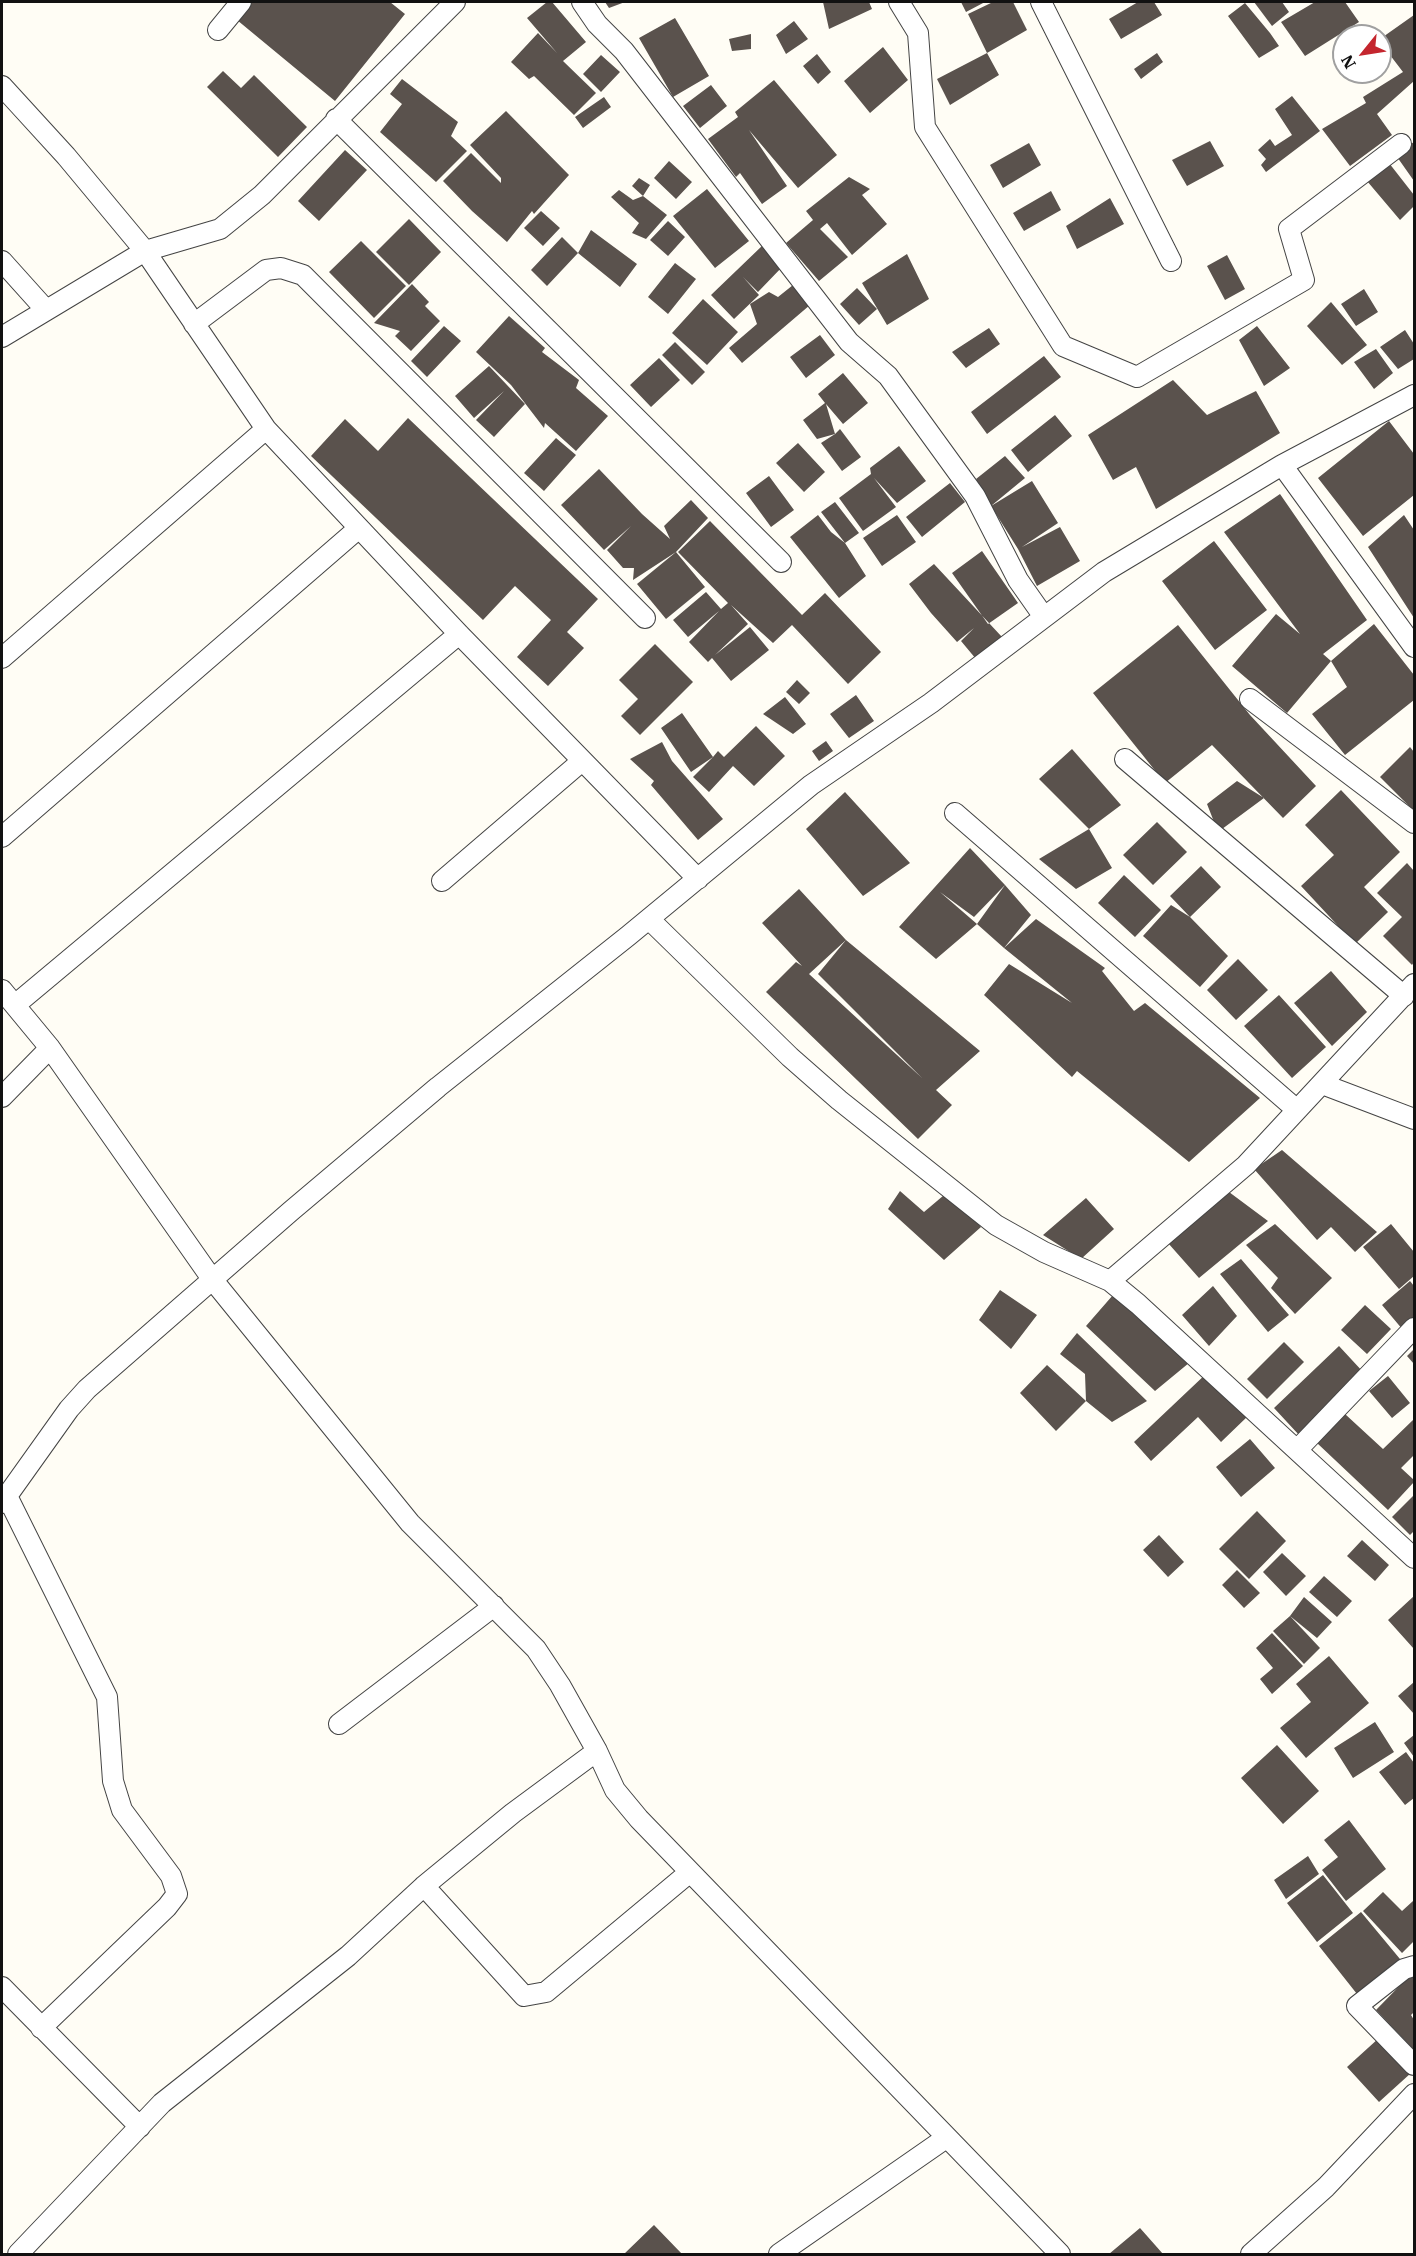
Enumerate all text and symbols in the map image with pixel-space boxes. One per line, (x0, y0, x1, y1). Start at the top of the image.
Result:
north arrow (1332, 24, 1392, 84)
text: N (1336, 52, 1360, 72)

